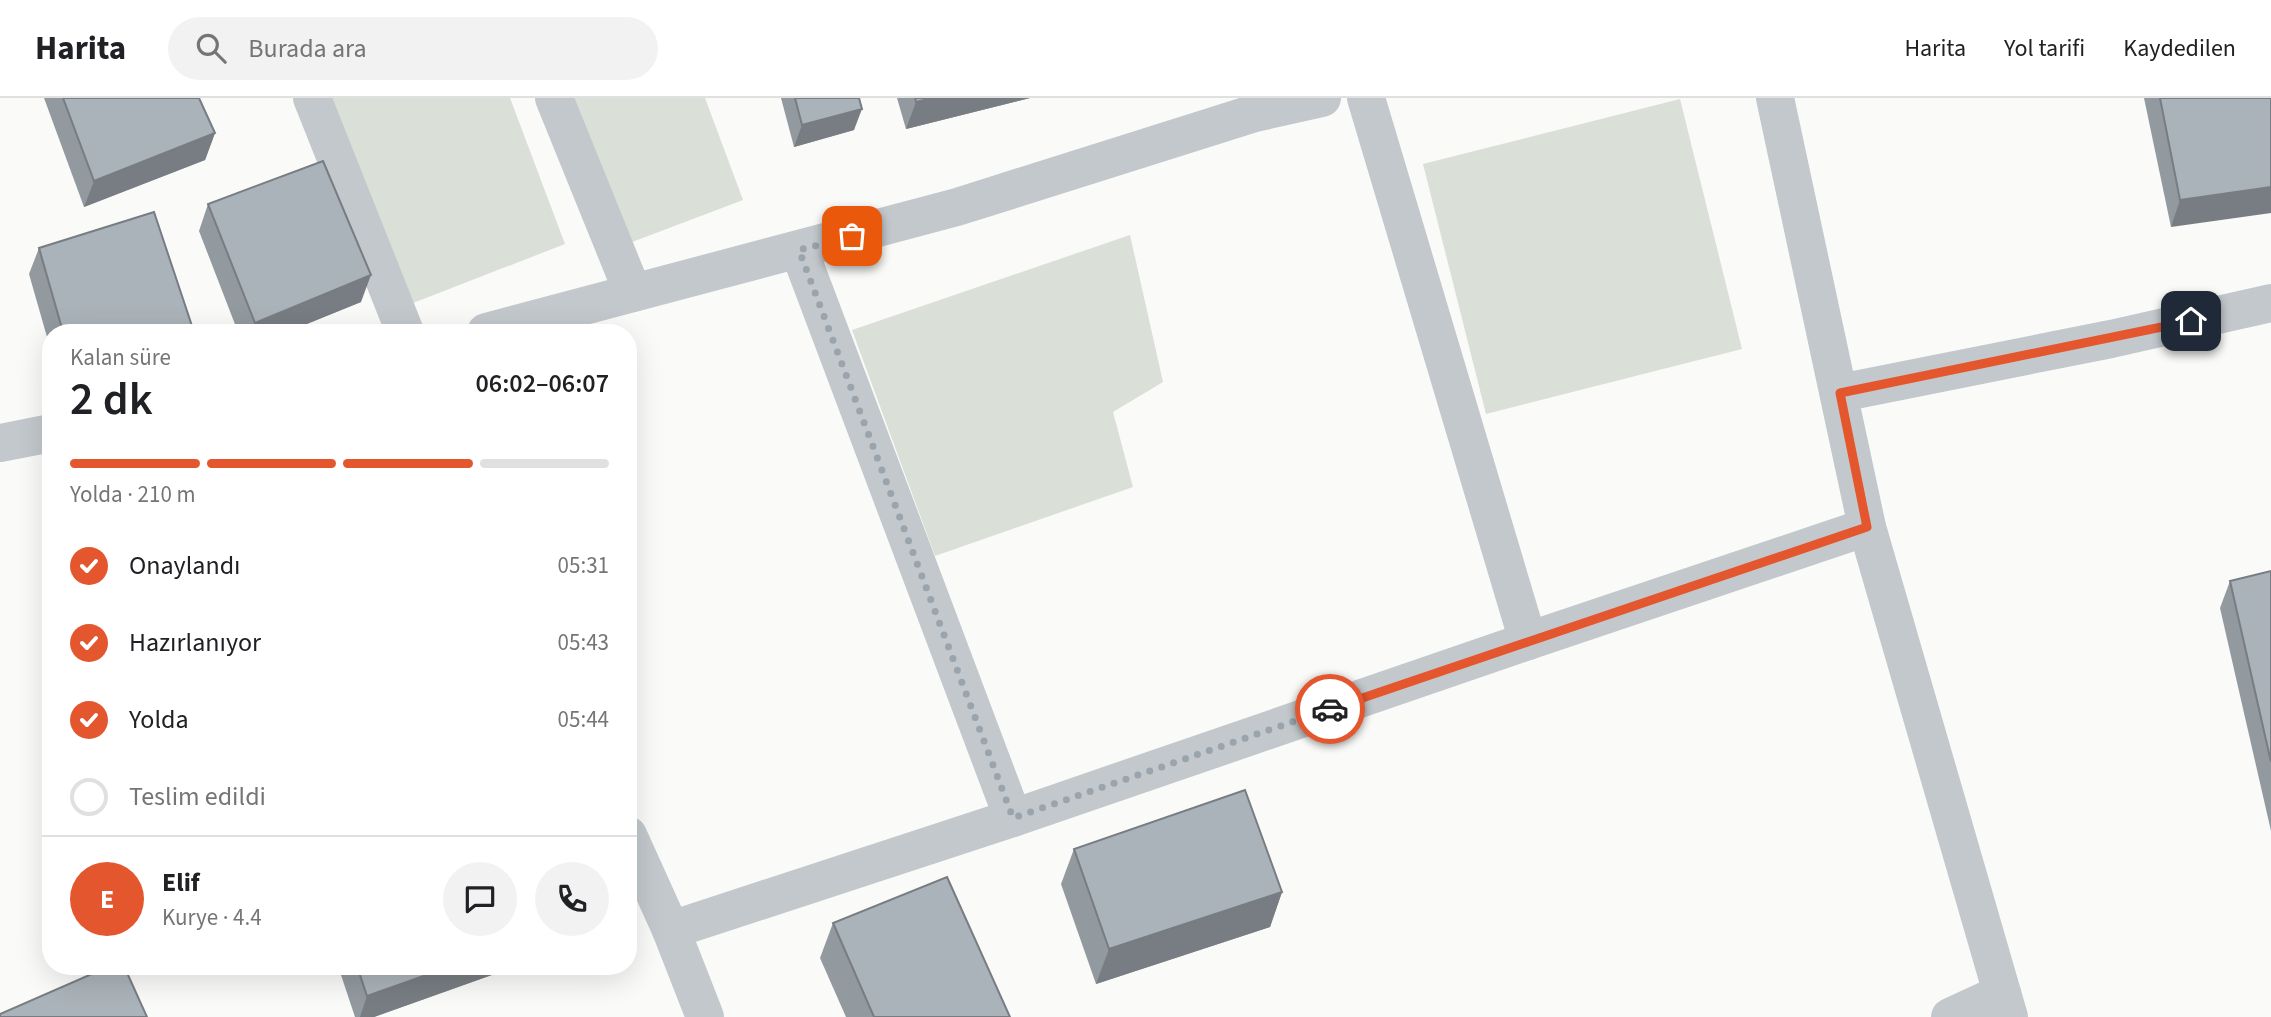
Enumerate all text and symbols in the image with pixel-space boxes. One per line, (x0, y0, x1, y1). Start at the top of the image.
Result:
search box (168, 17, 658, 80)
text: Harita (35, 25, 126, 72)
icon: search (192, 29, 230, 67)
text: Burada ara (248, 30, 367, 67)
text: Harita (1904, 31, 1966, 66)
text: Yol tarifi (2004, 31, 2085, 66)
text: Kaydedilen (2123, 31, 2236, 66)
pin (822, 206, 882, 266)
icon: bag (833, 217, 871, 255)
pin (2161, 291, 2221, 351)
icon: home (2172, 302, 2210, 340)
text: Kalan süre (70, 341, 171, 374)
text: 06:02–06:07 (476, 365, 609, 402)
text: 2 dk (70, 367, 153, 432)
text: Yolda · 210 m (70, 478, 196, 511)
icon: check (70, 547, 108, 585)
text: Onaylandı (129, 547, 241, 584)
text: 05:31 (558, 549, 609, 582)
icon: check (70, 624, 108, 662)
text: Hazırlanıyor (129, 624, 261, 661)
text: 05:43 (558, 626, 609, 659)
courier (1295, 674, 1365, 744)
icon: car (1311, 690, 1349, 728)
icon: check (70, 701, 108, 739)
text: Yolda (129, 701, 189, 738)
text: 05:44 (558, 703, 609, 736)
text: Teslim edildi (129, 778, 266, 815)
button: chat (443, 862, 517, 936)
button: phone (535, 862, 609, 936)
text: Elif (162, 864, 200, 901)
text: E (100, 881, 114, 918)
text: Kurye · 4.4 (162, 901, 262, 934)

